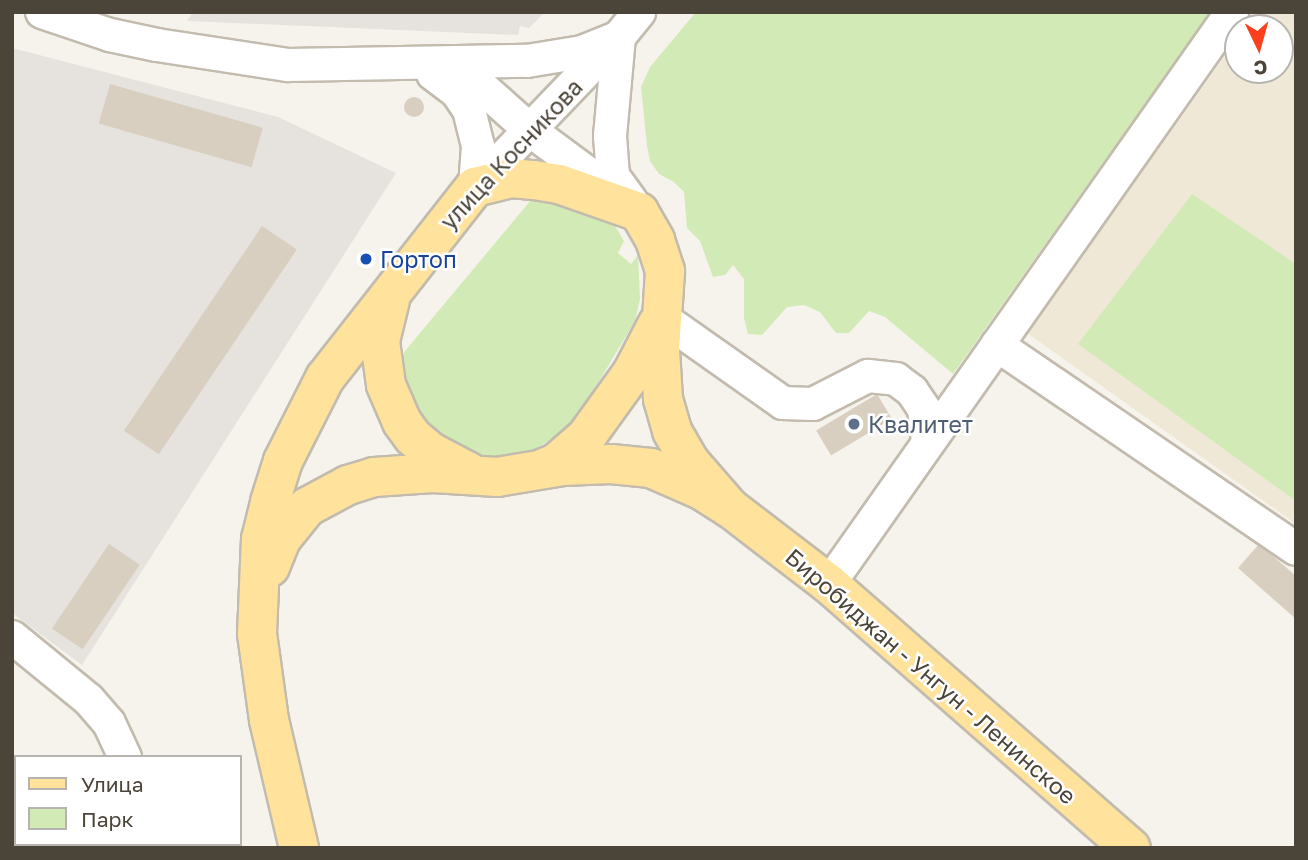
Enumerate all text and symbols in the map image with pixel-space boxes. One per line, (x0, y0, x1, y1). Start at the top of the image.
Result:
north arrow (1224, 14, 1294, 84)
text: С (1253, 56, 1268, 80)
street label: улица Косникова (434, 73, 588, 235)
place label: Гортоп (380, 245, 457, 273)
marker: Гортоп (358, 251, 374, 267)
place label: Квалитет (868, 410, 973, 438)
marker: Квалитет (846, 416, 862, 432)
street label: Биробиджан - Унгун - Ленинское (780, 542, 1082, 810)
legend (14, 755, 242, 846)
text: Улица (81, 771, 144, 797)
text: Парк (81, 806, 134, 832)

